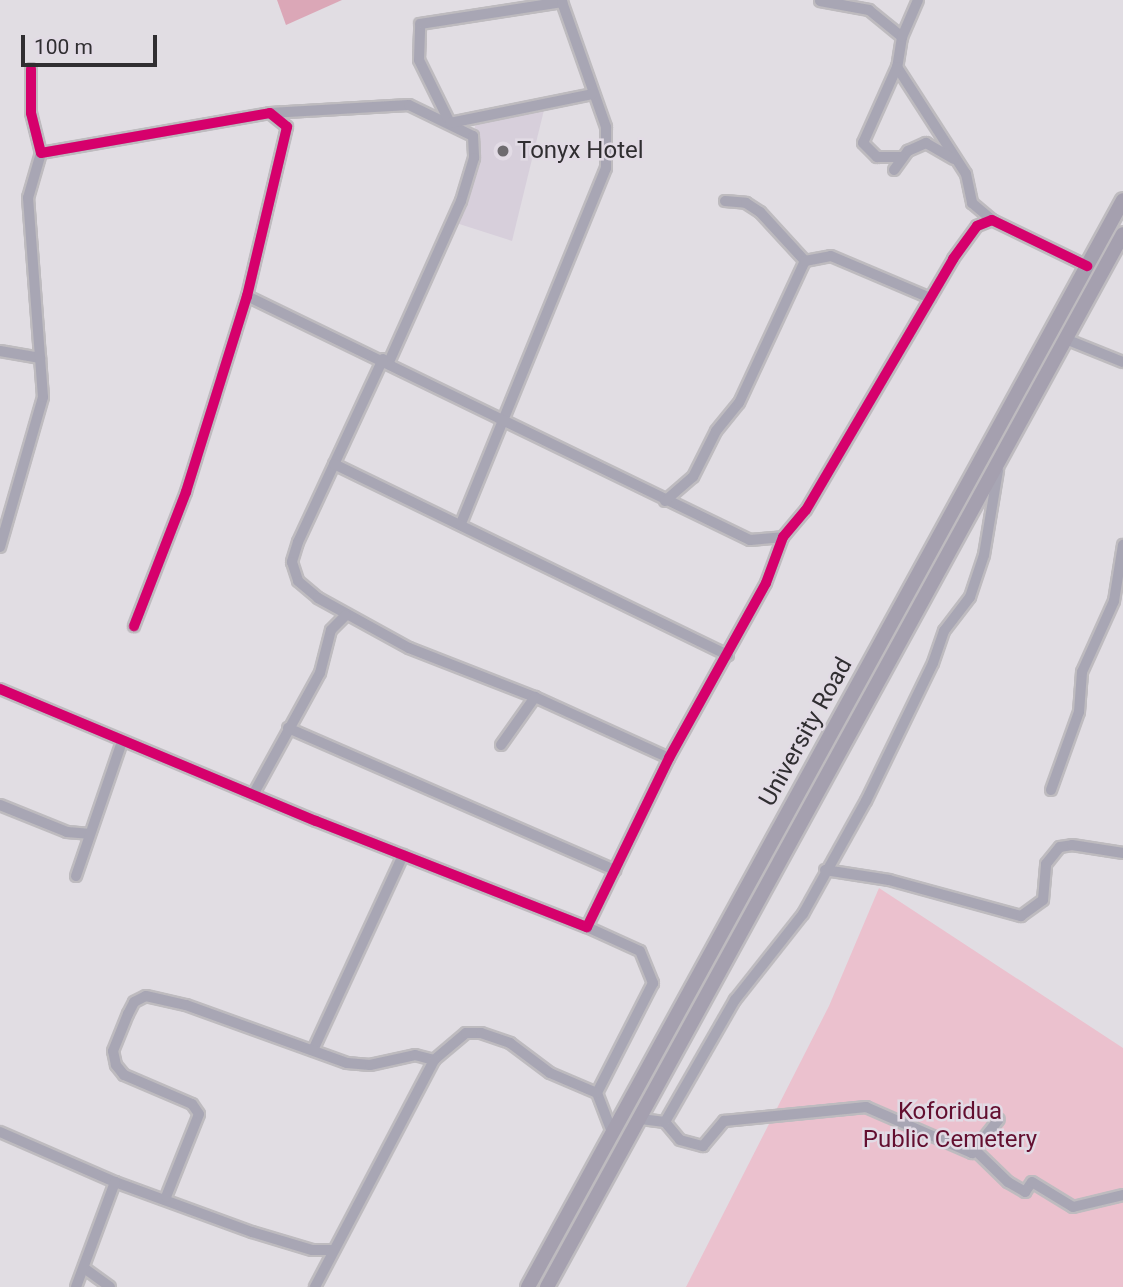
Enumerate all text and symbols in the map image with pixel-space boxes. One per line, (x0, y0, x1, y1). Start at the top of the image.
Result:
scale bar (24, 21, 161, 65)
text: 100 m (34, 35, 93, 59)
place label: Tonyx Hotel (517, 137, 644, 165)
marker: Tonyx Hotel (495, 143, 511, 159)
street label: University Road (753, 653, 859, 811)
park label: Koforidua Public Cemetery (863, 1098, 1037, 1154)

